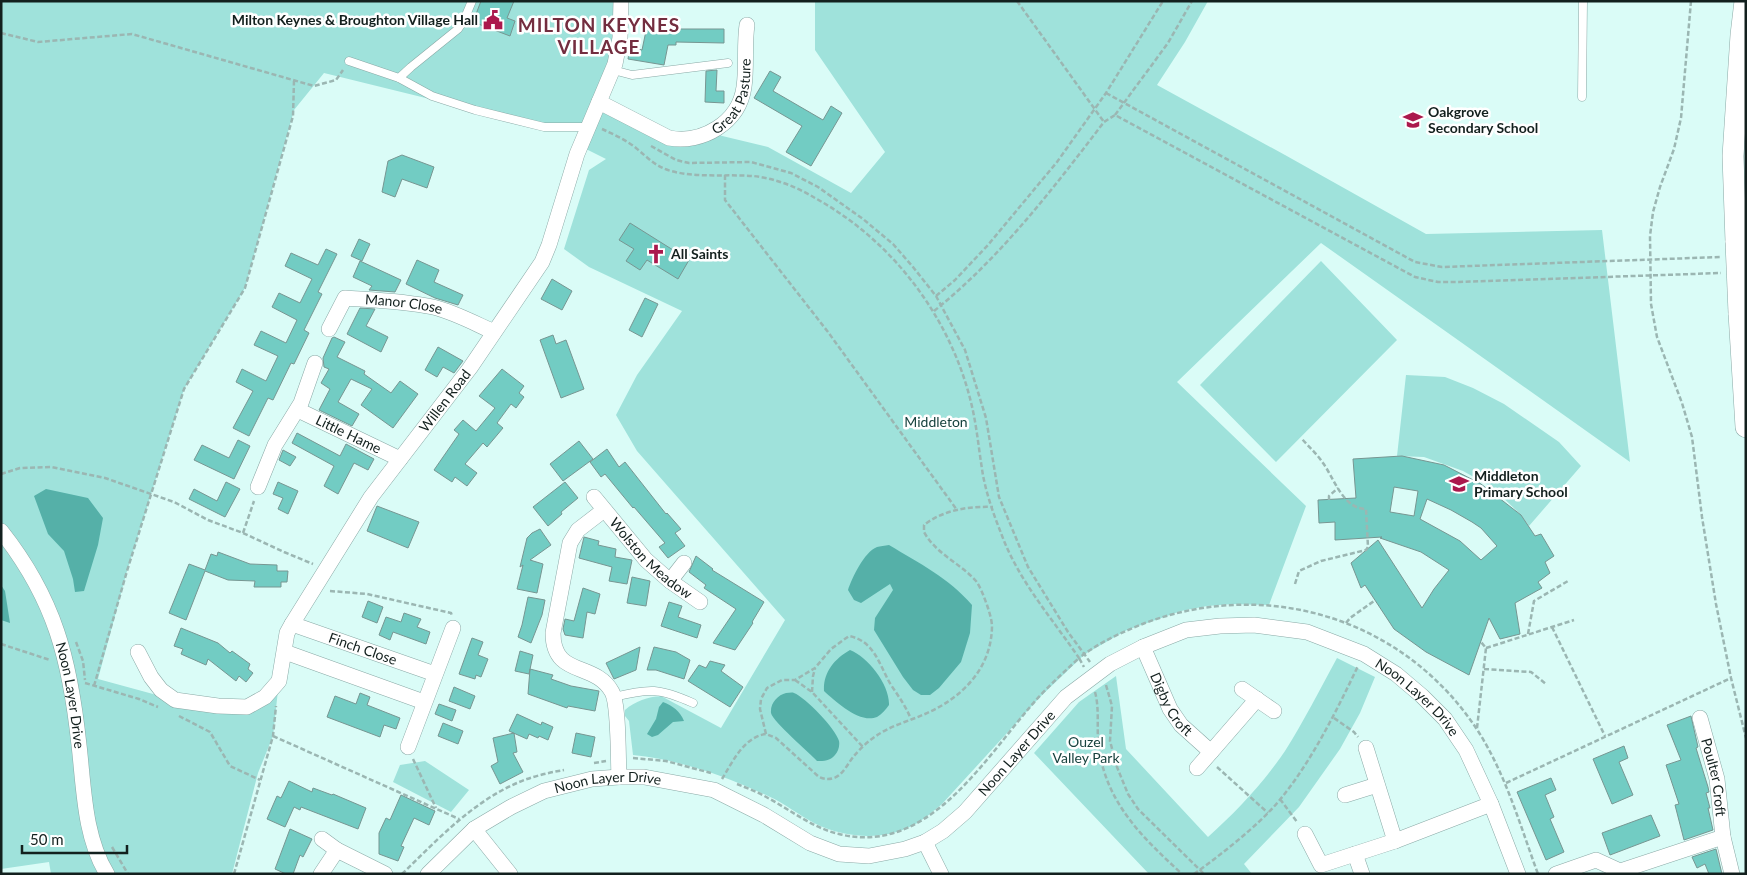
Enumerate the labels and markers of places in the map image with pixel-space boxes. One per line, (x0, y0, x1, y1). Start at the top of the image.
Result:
public building icon: Milton Keynes & Broughton Village Hall (482, 9, 504, 31)
place label: Milton Keynes & Broughton Village Hall (232, 11, 478, 28)
place label: Oakgrove Secondary School (1428, 103, 1538, 136)
school or university icon: Oakgrove Secondary School (1402, 109, 1424, 131)
church icon: All Saints (645, 243, 667, 265)
place label: All Saints (670, 245, 728, 262)
place label: Middleton Primary School (1474, 467, 1568, 500)
school or university icon: Middleton Primary School (1448, 473, 1470, 495)

